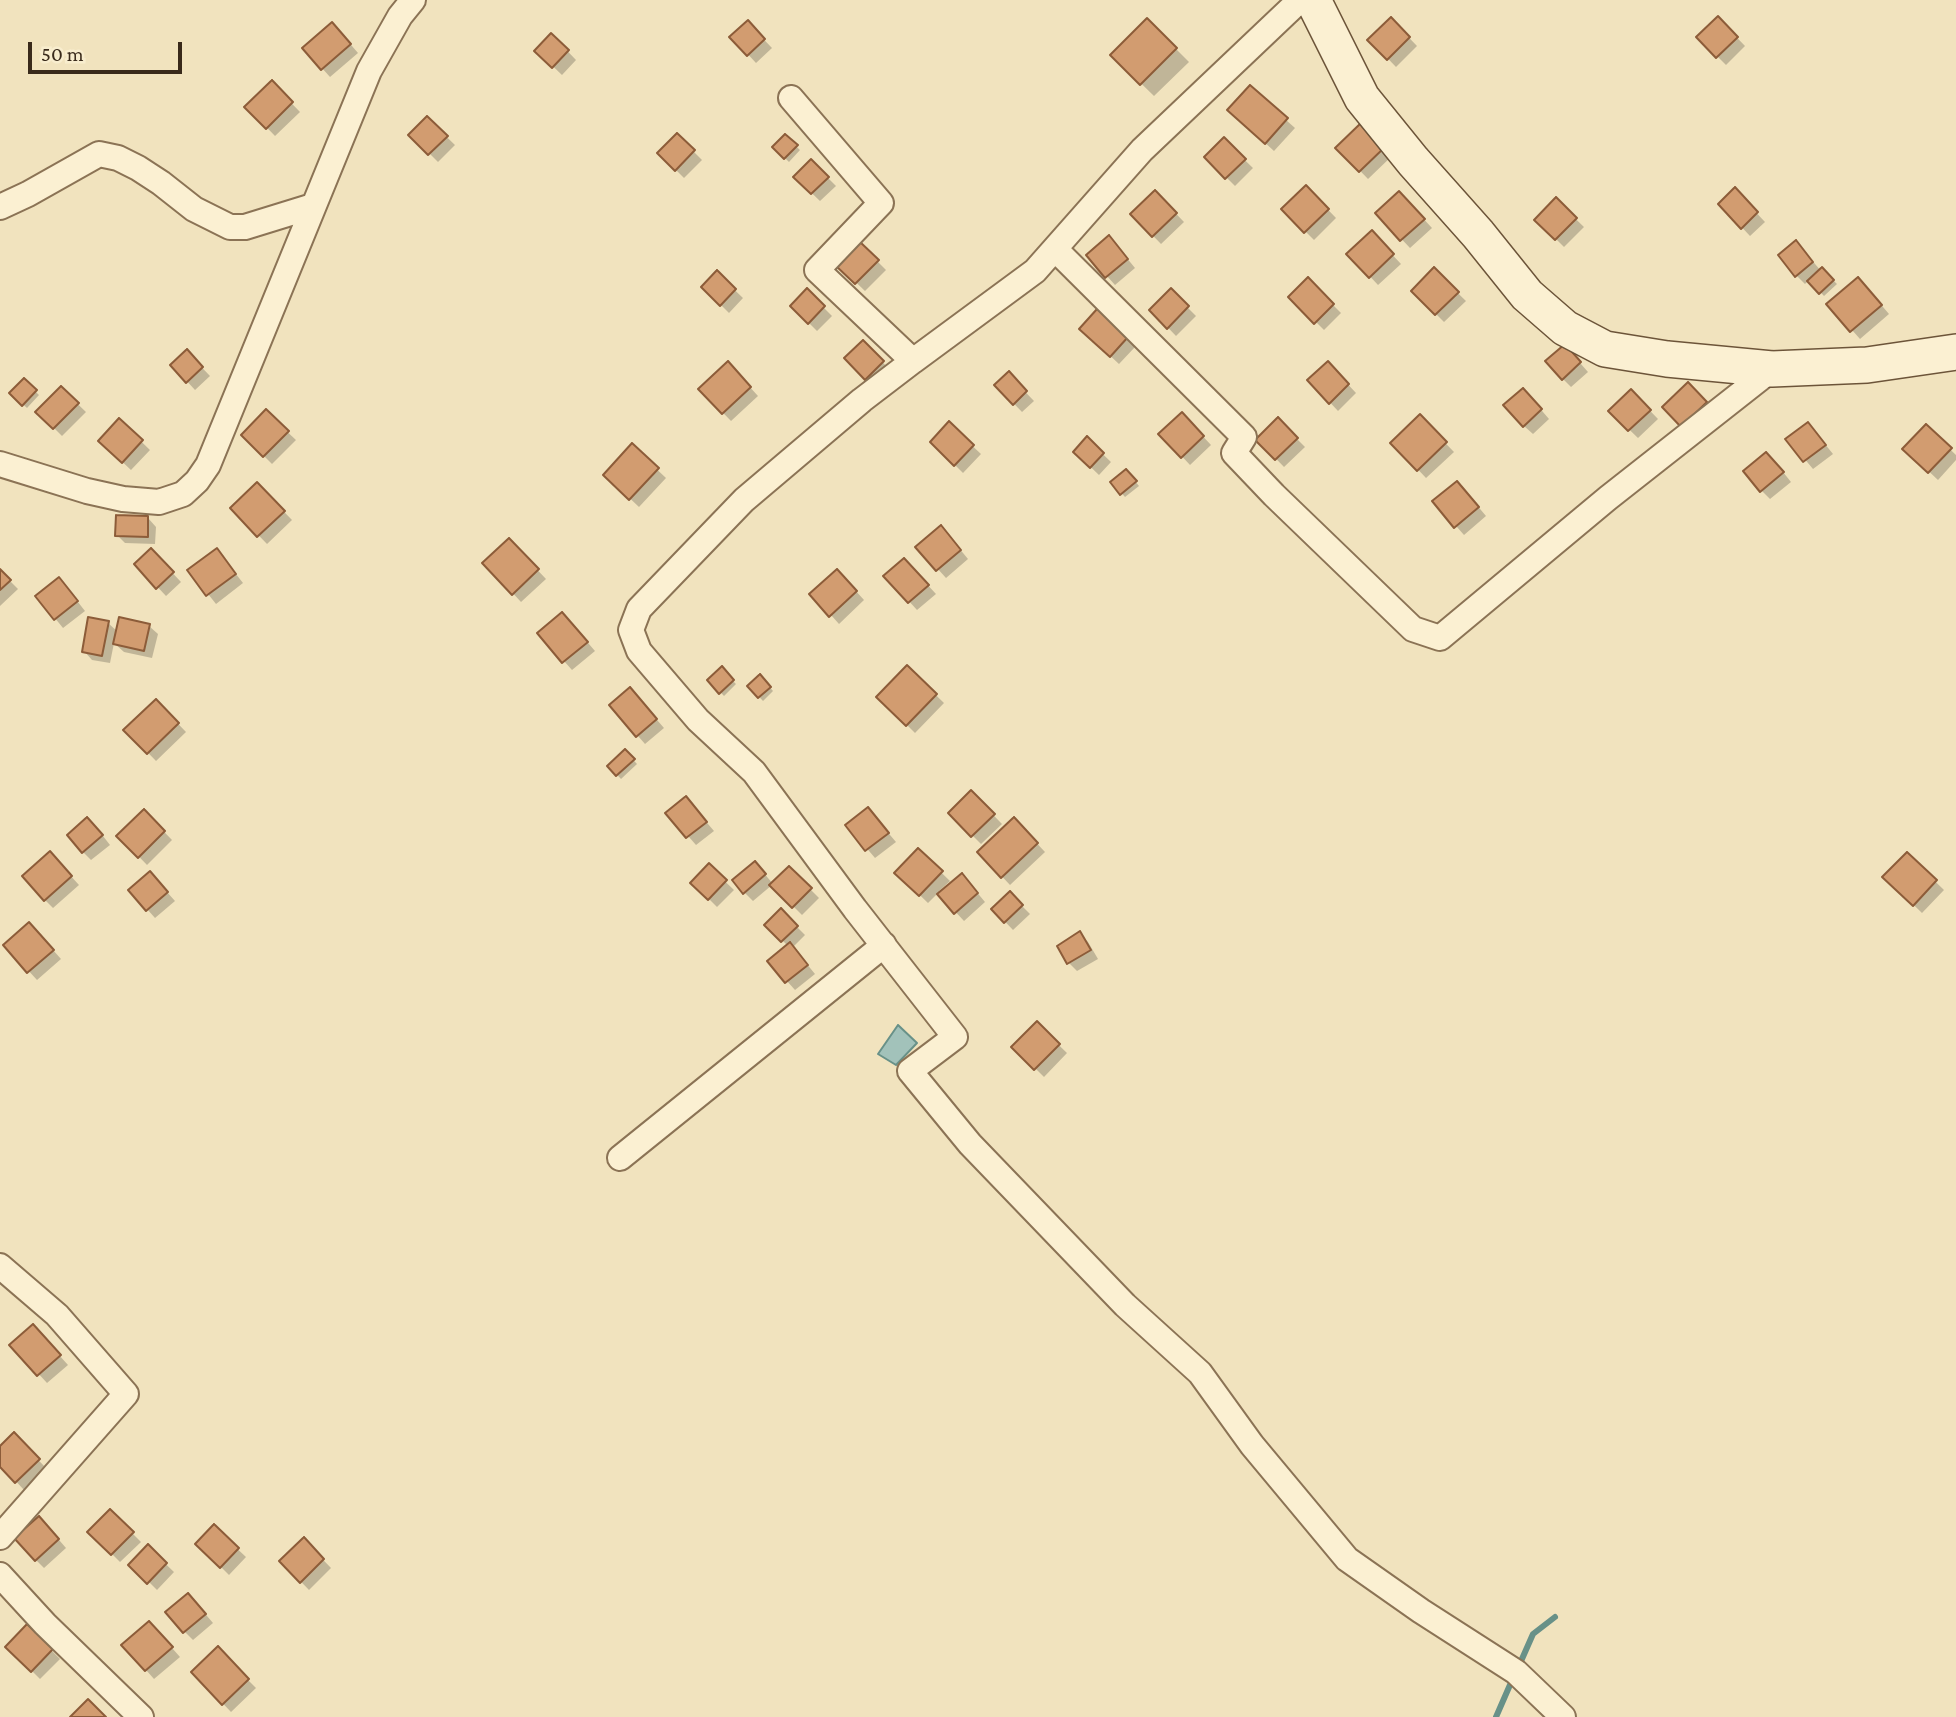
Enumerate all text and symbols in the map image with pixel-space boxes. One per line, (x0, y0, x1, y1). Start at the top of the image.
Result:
scale bar (32, 28, 186, 72)
text: 50 m (41, 42, 84, 66)

